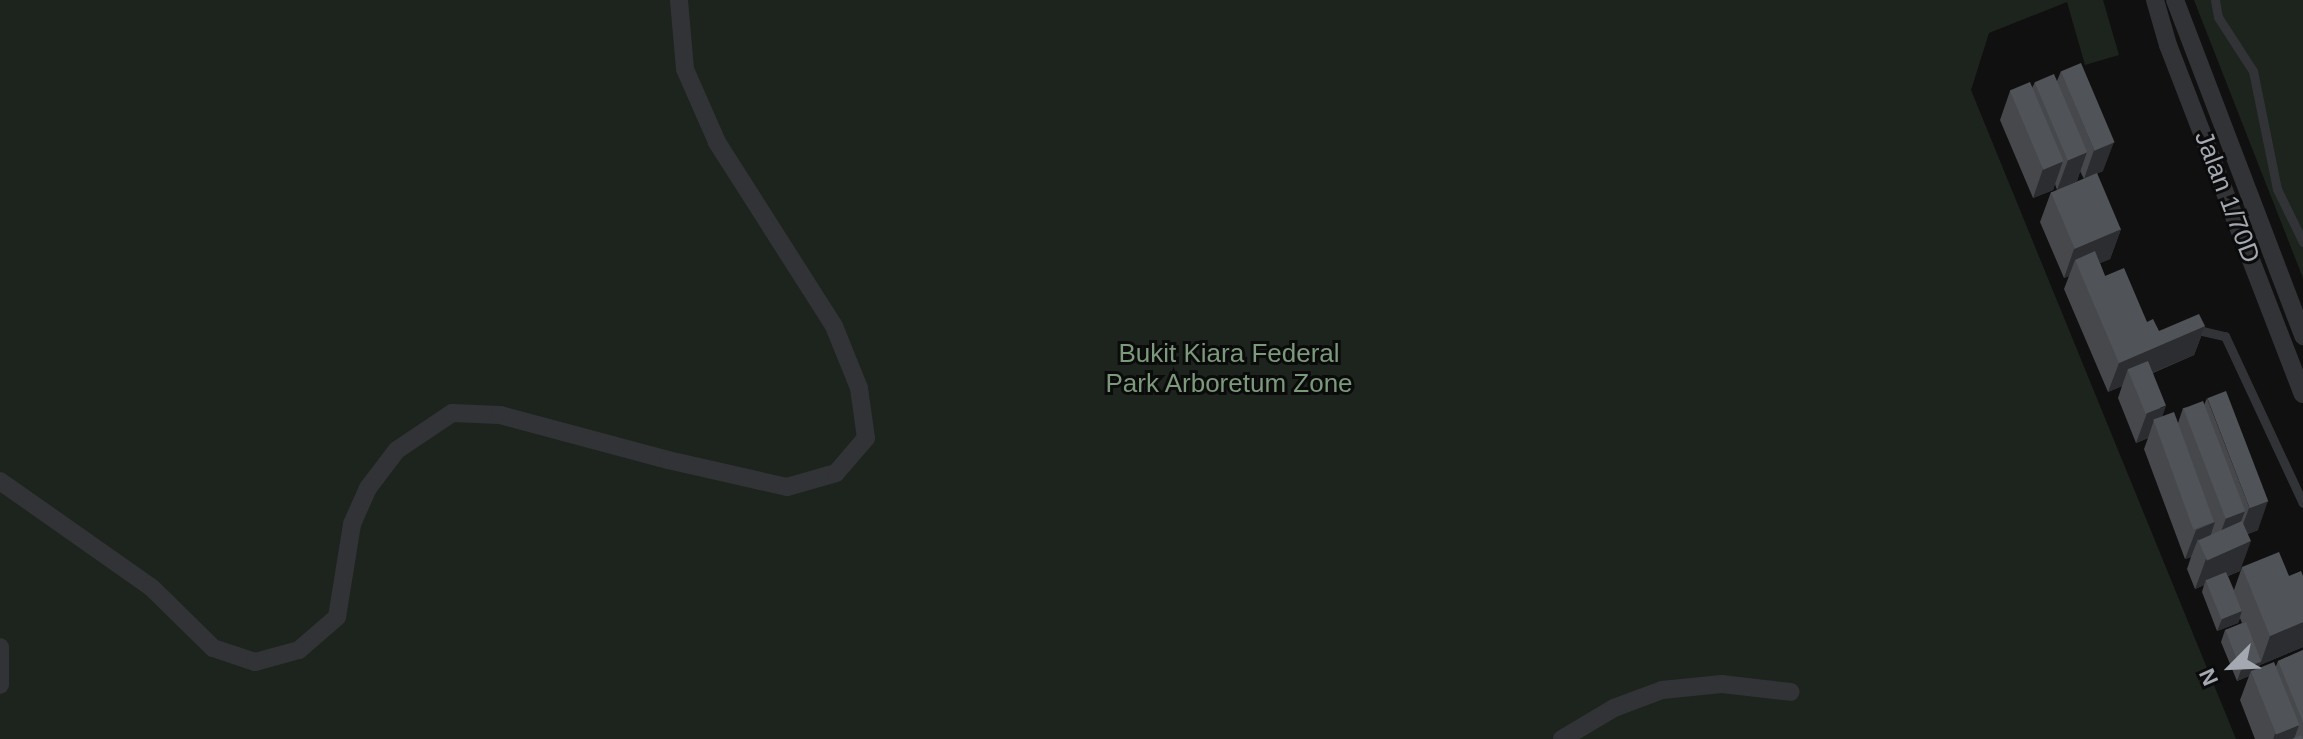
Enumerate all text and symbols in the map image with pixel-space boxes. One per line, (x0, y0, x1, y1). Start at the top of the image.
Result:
street label: Jalan 1/70D (2188, 127, 2266, 267)
park label: Bukit Kiara Federal Park Arboretum Zone (1105, 338, 1353, 400)
north arrow (2191, 627, 2271, 707)
text: N (2194, 665, 2223, 689)

